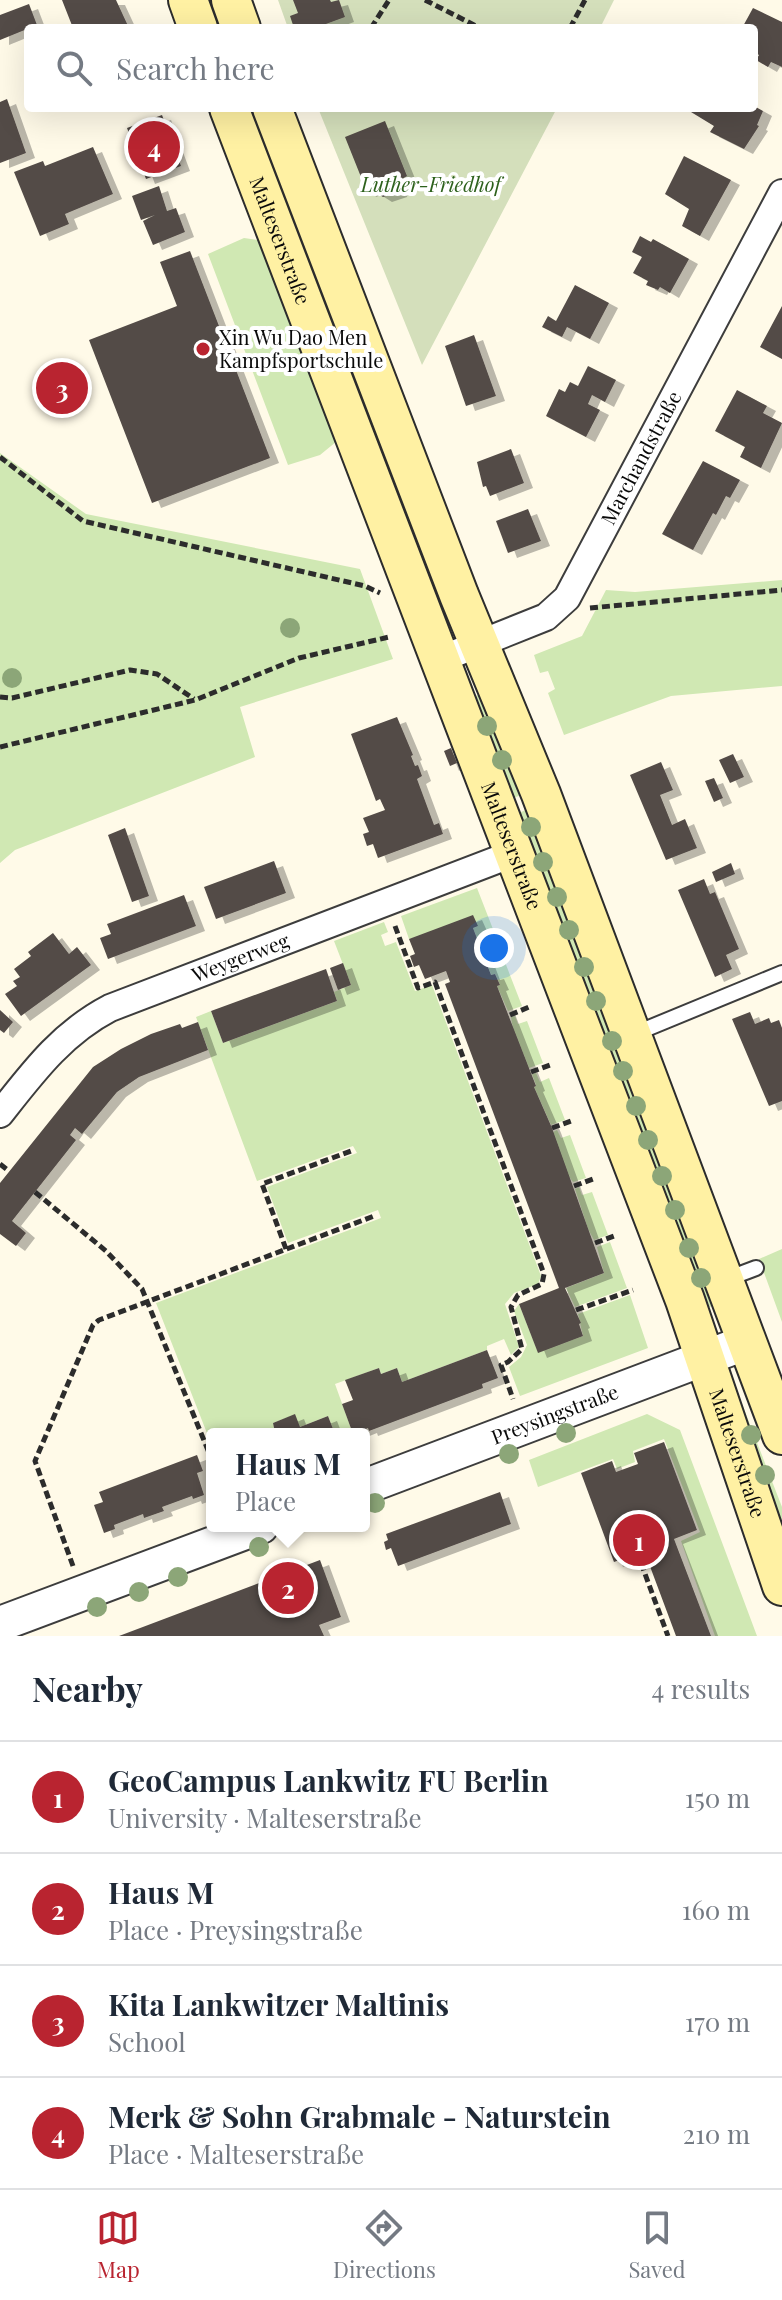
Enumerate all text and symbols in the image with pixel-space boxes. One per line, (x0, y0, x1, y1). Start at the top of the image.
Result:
search box (24, 24, 758, 112)
icon: search (52, 46, 96, 90)
text: Search here (116, 48, 275, 88)
pin: 4 (128, 117, 180, 177)
park label: Luther-Friedhof (360, 170, 505, 197)
street label: Malteserstraße (244, 172, 318, 308)
place label: Xin Wu Dao Men Kampfsportschule (219, 323, 383, 373)
marker: Xin Wu Dao Men Kampfsportschule (194, 340, 212, 358)
pin: 3 (36, 358, 88, 418)
street label: Marchandstraße (594, 386, 687, 529)
street label: Malteserstraße (476, 777, 549, 913)
street label: Weygerweg (187, 926, 293, 988)
your location (474, 928, 514, 968)
street label: Preysingstraße (487, 1377, 622, 1450)
street label: Malteserstraße (704, 1384, 773, 1521)
popup (206, 1428, 370, 1532)
text: Haus M (235, 1443, 341, 1483)
text: Place (235, 1483, 296, 1518)
pin: 1 (613, 1510, 665, 1570)
pin: 2 (262, 1558, 314, 1618)
text: Nearby (32, 1665, 143, 1711)
text: 4 results (651, 1671, 750, 1706)
text: GeoCampus Lankwitz FU Berlin (108, 1760, 549, 1800)
text: 1 (53, 1780, 63, 1815)
text: 150 m (685, 1780, 750, 1815)
text: University · Malteserstraße (108, 1800, 422, 1835)
text: Haus M (108, 1872, 214, 1912)
text: 2 (51, 1892, 65, 1927)
text: 160 m (682, 1892, 750, 1927)
text: Place · Preysingstraße (108, 1912, 363, 1947)
text: Kita Lankwitzer Maltinis (108, 1984, 449, 2024)
text: 3 (52, 2004, 64, 2039)
text: 170 m (685, 2004, 750, 2039)
text: School (108, 2024, 186, 2059)
text: Merk & Sohn Grabmale - Naturstein (108, 2096, 611, 2136)
text: 4 (51, 2116, 65, 2151)
text: 210 m (683, 2116, 750, 2151)
text: Place · Malteserstraße (108, 2136, 364, 2171)
tab: Map (96, 2206, 140, 2284)
tab: Directions (333, 2206, 436, 2284)
tab: Saved (628, 2206, 686, 2284)

